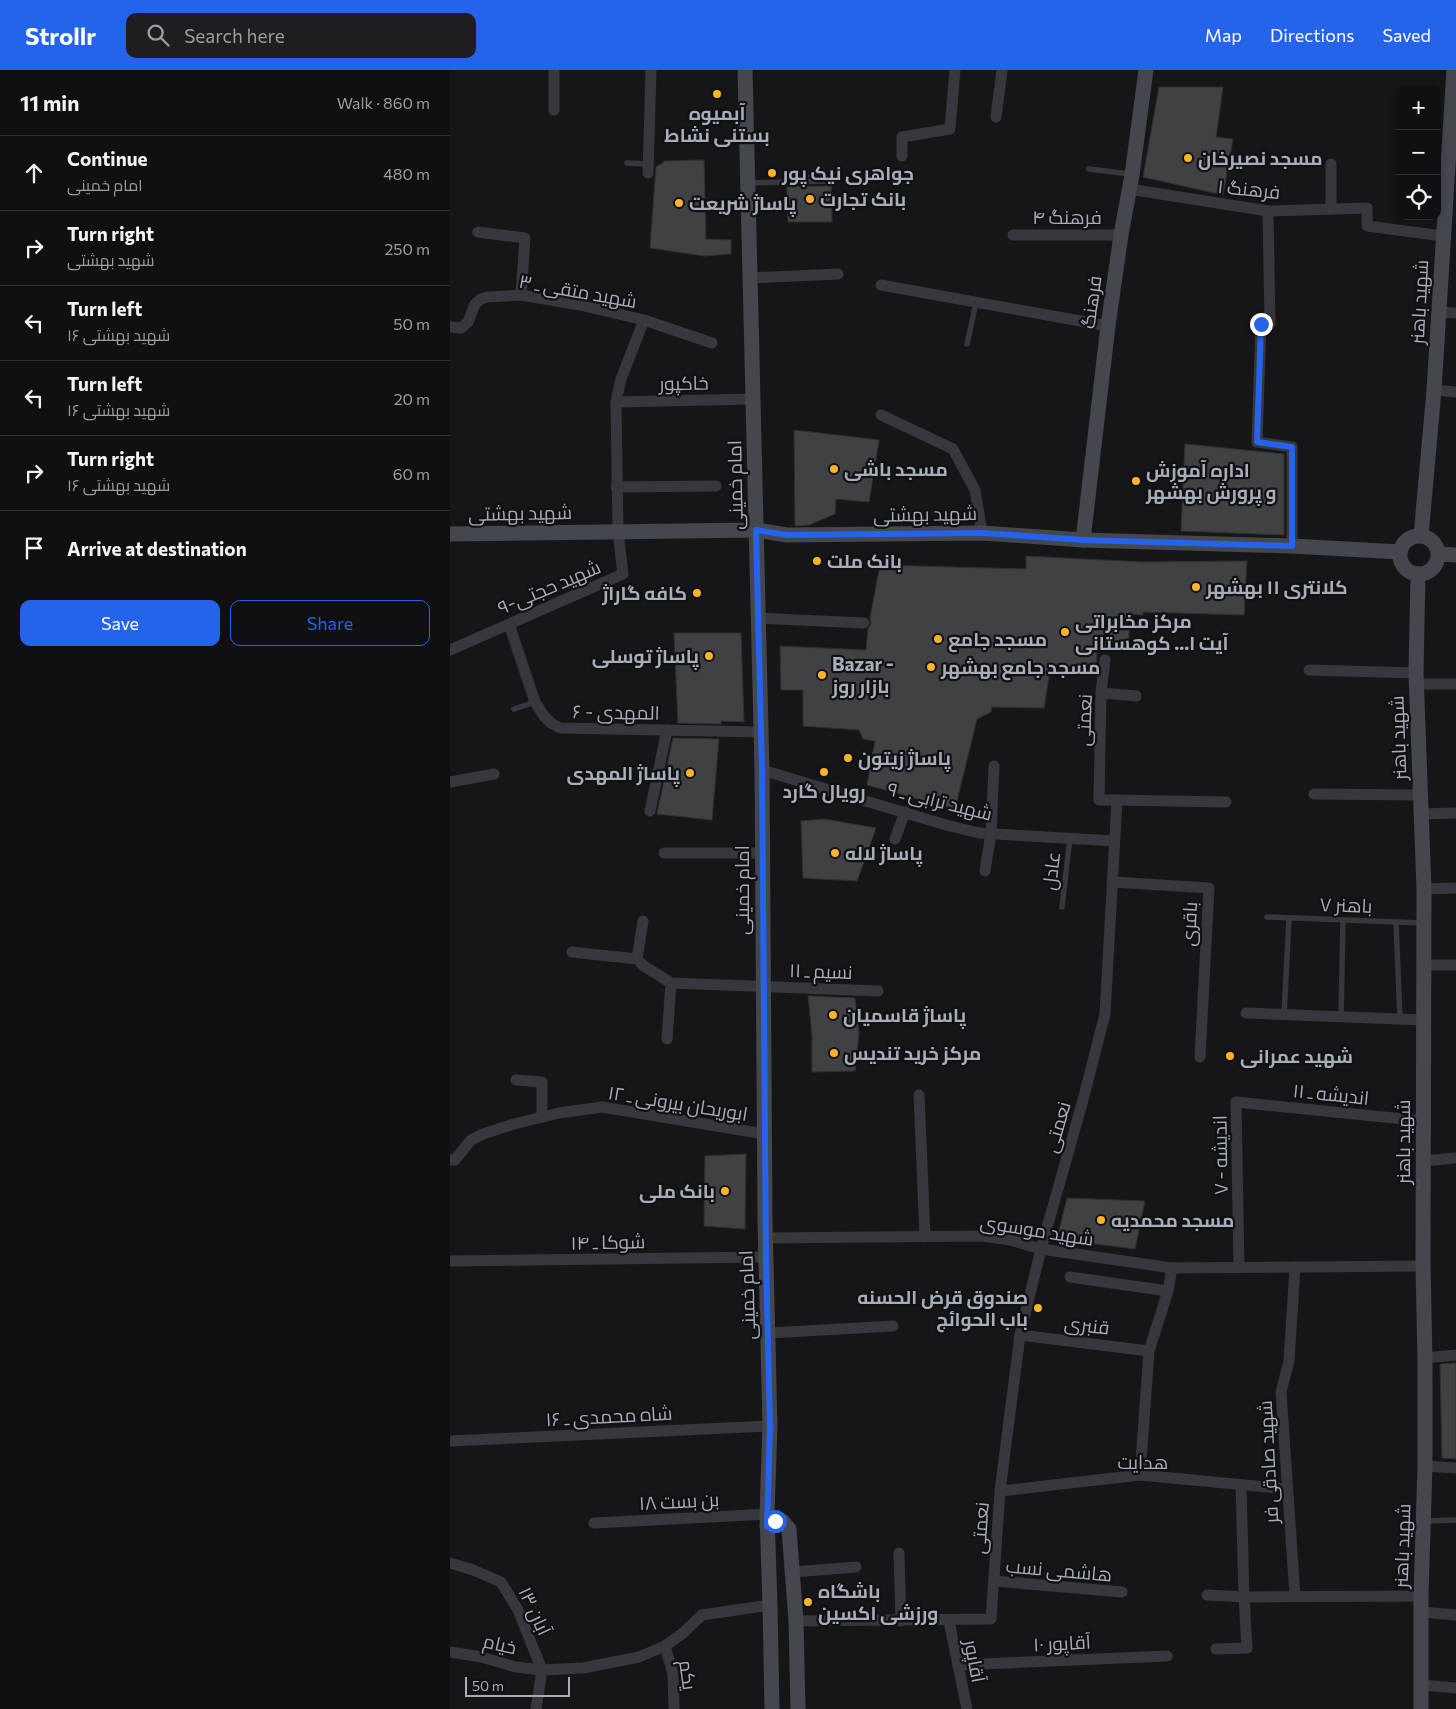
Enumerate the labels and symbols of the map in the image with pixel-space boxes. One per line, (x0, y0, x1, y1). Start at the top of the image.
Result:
marker: آبمیوه بستنی نشاط (711, 88, 723, 100)
place label: آبمیوه بستنی نشاط (664, 101, 770, 147)
place label: مسجد نصیرخان (1198, 146, 1323, 170)
marker: مسجد نصیرخان (1182, 152, 1194, 164)
place label: جواهری نیک پور (781, 161, 914, 187)
marker: جواهری نیک پور (766, 167, 778, 179)
street label: فرهنگ ۱ (1216, 174, 1282, 204)
place label: بانک تجارت (820, 187, 906, 211)
place label: پاساژ شریعت (689, 191, 796, 217)
marker: بانک تجارت (804, 193, 816, 205)
marker: پاساژ شریعت (673, 197, 685, 209)
street label: فرهنگ ۴ (1032, 205, 1102, 229)
street label: شهید باهنر (1405, 259, 1433, 346)
street label: شهید متقی ـ ۳ (517, 269, 639, 313)
street label: فرهنگ (1075, 274, 1107, 330)
route end (1250, 313, 1273, 336)
street label: خاکپور (658, 371, 709, 395)
street label: امام خمینی (722, 440, 750, 530)
place label: مسجد باشی (844, 457, 948, 481)
place label: اداره آموزش و پرورش بهشهر (1145, 458, 1277, 506)
marker: مسجد باشی (828, 463, 840, 475)
marker: اداره آموزش و پرورش بهشهر (1130, 475, 1142, 487)
street label: شهید بهشتی (468, 500, 572, 526)
street label: شهید بهشتی (873, 501, 977, 527)
place label: بانک ملت (827, 549, 902, 572)
street label: شهید حجتی-۹ (494, 554, 604, 620)
marker: بانک ملت (811, 555, 823, 567)
place label: کلانتری ۱۱ بهشهر (1205, 575, 1348, 599)
place label: کافه گاراژ (601, 581, 687, 606)
marker: کلانتری ۱۱ بهشهر (1190, 581, 1202, 593)
marker: کافه گاراژ (691, 587, 703, 599)
place label: مرکز مخابراتی آیت ا... کوهستانی (1075, 609, 1229, 655)
marker: مرکز مخابراتی آیت ا... کوهستانی (1059, 626, 1071, 638)
place label: مسجد جامع (948, 627, 1047, 653)
marker: مسجد جامع (932, 633, 944, 645)
place label: پاساژ توسلی (592, 644, 699, 670)
marker: پاساژ توسلی (703, 650, 715, 662)
place label: Bazar - بازار روز (831, 652, 894, 699)
place label: مسجد جامع بهشهر (940, 655, 1100, 681)
marker: مسجد جامع بهشهر (925, 661, 937, 673)
marker: Bazar - بازار روز (816, 669, 828, 681)
street label: نعمتی (1071, 693, 1097, 747)
street label: شهید باهنر (1385, 695, 1412, 782)
street label: المهدی - ۶ (572, 699, 660, 725)
place label: پاساژ زیتون (858, 746, 951, 772)
marker: پاساژ زیتون (842, 752, 854, 764)
place label: پاساژ المهدی (566, 761, 680, 787)
marker: رویال گارد (818, 766, 830, 778)
marker: پاساژ المهدی (684, 767, 696, 779)
street label: شهید ترابی ـ ۹ (885, 776, 995, 826)
place label: رویال گارد (782, 779, 866, 804)
place label: پاساژ لاله (845, 841, 923, 867)
street label: امام خمینی (730, 845, 756, 935)
marker: پاساژ لاله (829, 847, 841, 859)
street label: عادل (1037, 850, 1065, 892)
street label: باهنر ۷ (1319, 892, 1373, 918)
street label: باقری (1176, 901, 1202, 947)
street label: نسیم ـ ۱۱ (789, 958, 853, 986)
place label: پاساژ قاسمیان (843, 1003, 966, 1029)
marker: پاساژ قاسمیان (827, 1009, 839, 1021)
place label: مرکز خرید تندیس (844, 1041, 981, 1065)
place label: شهید عمرانی (1240, 1044, 1353, 1068)
marker: مرکز خرید تندیس (828, 1047, 840, 1059)
marker: شهید عمرانی (1224, 1050, 1236, 1062)
street label: اندیشه ـ ۱۱ (1292, 1078, 1370, 1109)
street label: ابوریحان بیرونی ـ ۱۲ (606, 1080, 750, 1126)
street label: نعمتی (1038, 1099, 1076, 1155)
street label: شهید باهنر (1391, 1100, 1415, 1185)
street label: اندیشه - ۷ (1207, 1115, 1232, 1195)
place label: بانک ملی (639, 1179, 715, 1203)
marker: بانک ملی (719, 1185, 731, 1197)
place label: مسجد محمدیه (1111, 1208, 1234, 1231)
street label: شهید موسوی (979, 1209, 1095, 1251)
marker: مسجد محمدیه (1095, 1214, 1107, 1226)
street label: شوکا ـ ۱۴ (570, 1229, 646, 1255)
street label: امام خمینی (733, 1250, 763, 1340)
place label: صندوق قرض الحسنه باب الحوائج (857, 1285, 1028, 1333)
marker: صندوق قرض الحسنه باب الحوائج (1032, 1302, 1044, 1314)
street label: قنبری (1063, 1310, 1111, 1340)
street label: شهید صادقی فر (1253, 1400, 1283, 1525)
street label: شاه محمدی ـ ۱۶ (545, 1401, 673, 1431)
street label: هدایت (1118, 1450, 1169, 1473)
street label: بن بست ۱۸ (638, 1487, 720, 1515)
street label: نعمتی (966, 1501, 994, 1555)
street label: شهید باهنر (1388, 1503, 1415, 1590)
route start (764, 1510, 787, 1533)
street label: هاشمی نسب (1005, 1553, 1113, 1587)
place label: باشگاه ورزشی اکسین (818, 1579, 938, 1626)
street label: ۱۳ آبان (513, 1583, 557, 1639)
marker: باشگاه ورزشی اکسین (802, 1596, 814, 1608)
street label: خیام (480, 1629, 519, 1661)
street label: آقاپور ۱۰ (1033, 1630, 1091, 1657)
street label: آقاپور (958, 1636, 991, 1685)
street label: یکم (672, 1658, 702, 1692)
scale bar (465, 1674, 570, 1697)

